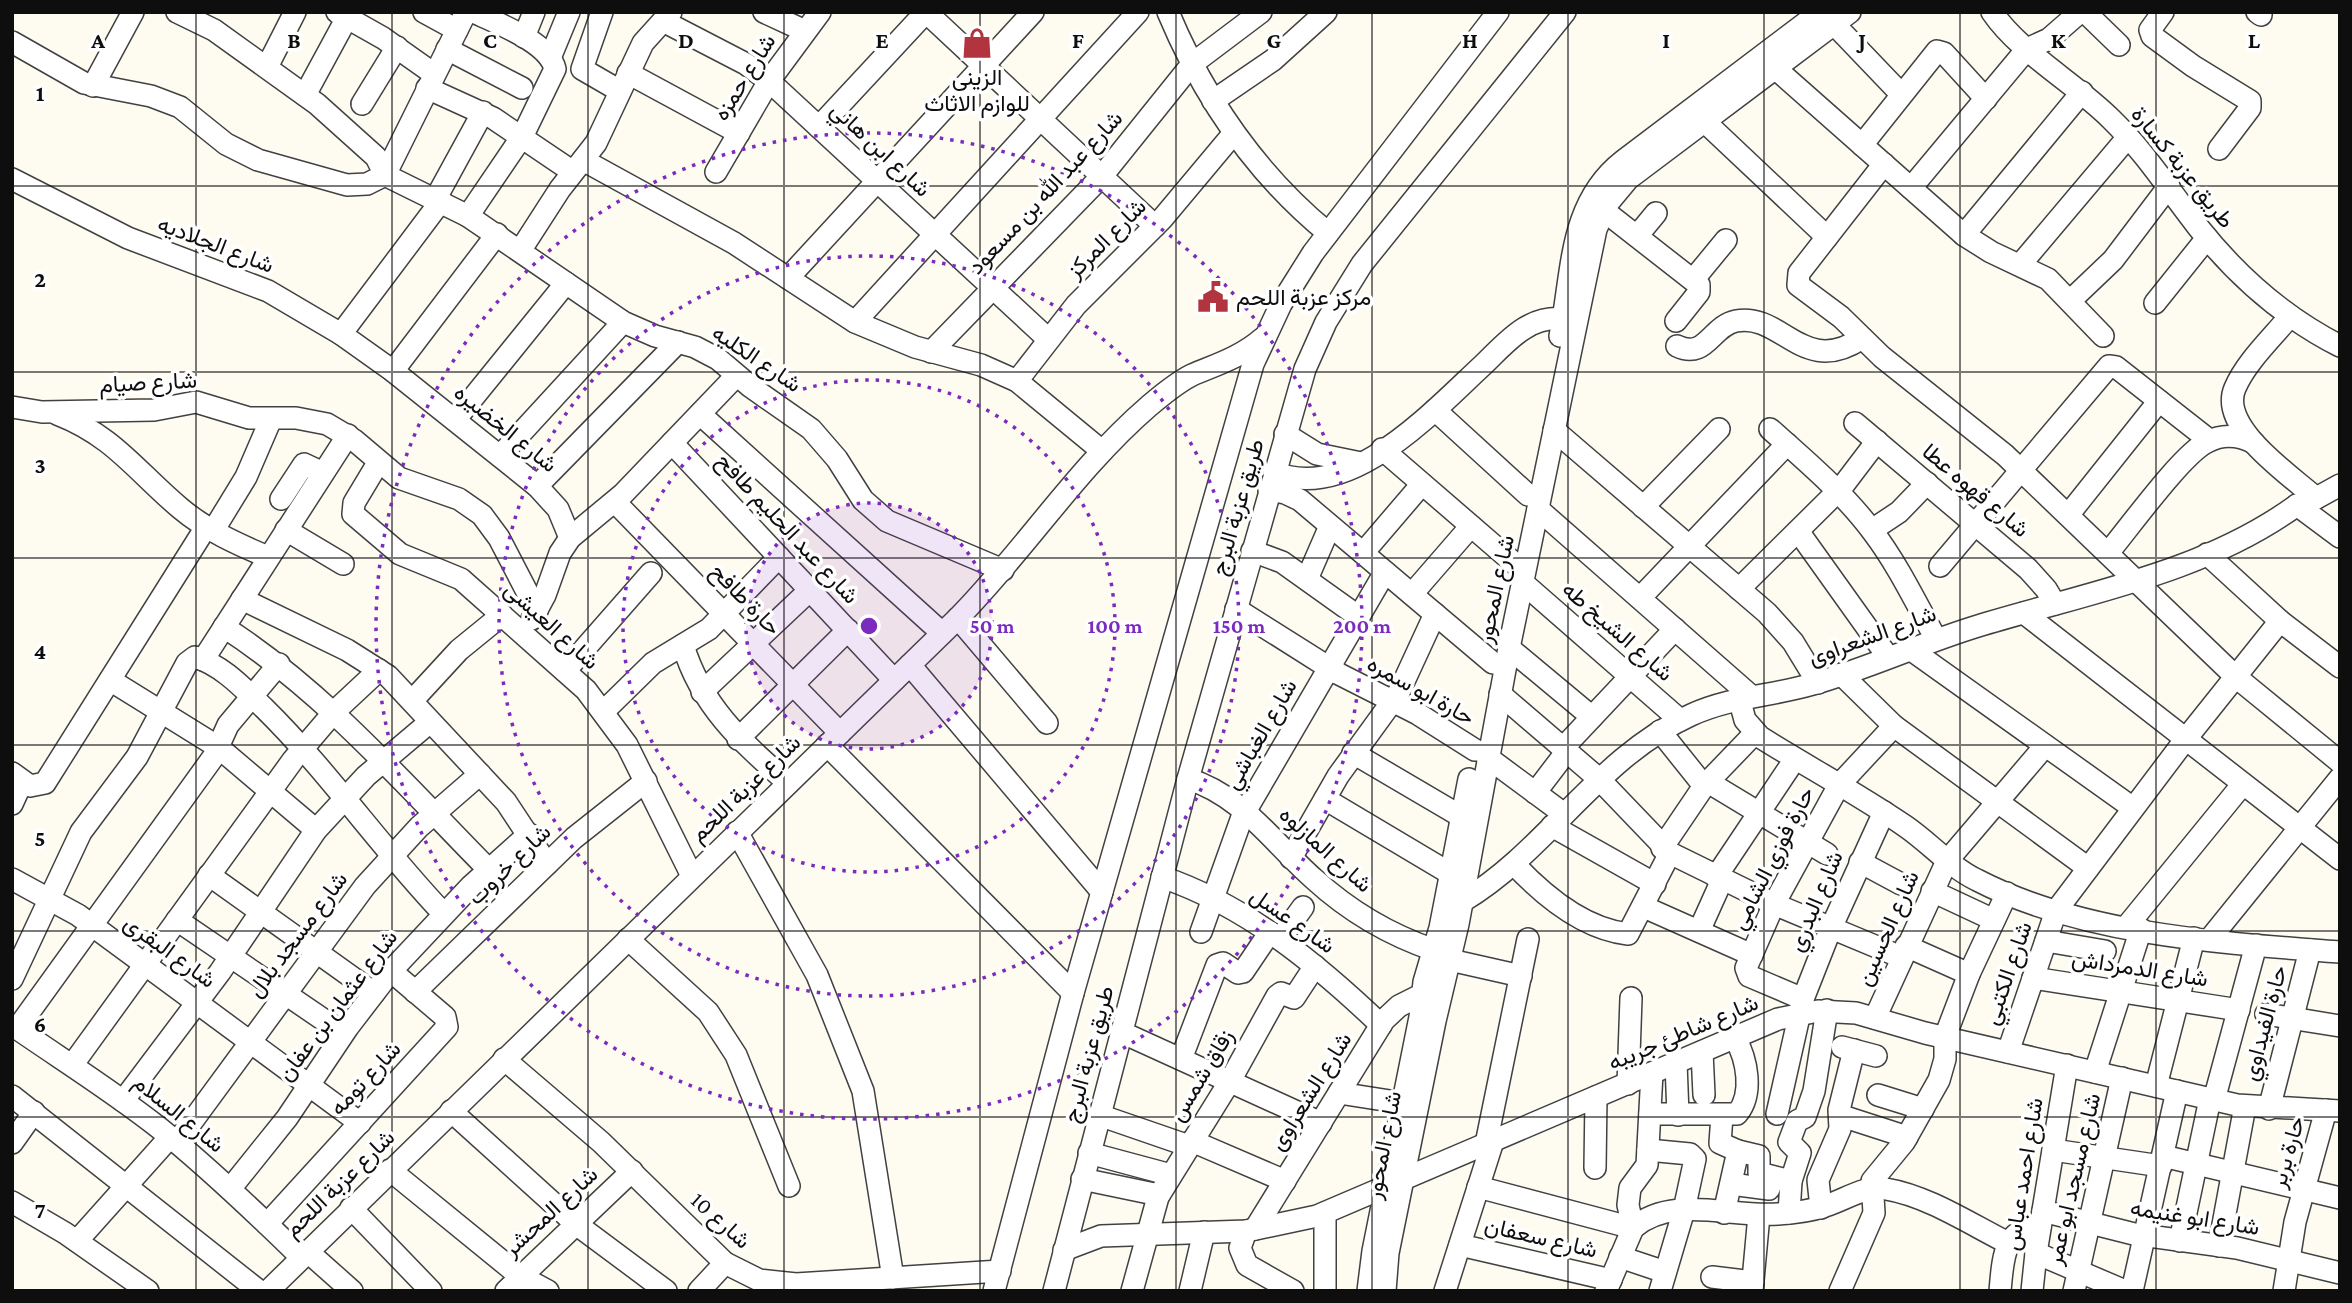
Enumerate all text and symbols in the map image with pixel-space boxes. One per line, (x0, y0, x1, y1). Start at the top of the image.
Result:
shop icon: الزينى للوازم الاثاث (960, 26, 994, 60)
text: A (90, 27, 105, 53)
text: B (287, 27, 301, 53)
text: C (483, 27, 497, 53)
text: D (678, 27, 694, 53)
text: E (875, 27, 889, 53)
text: F (1072, 27, 1084, 53)
text: G (1267, 27, 1282, 53)
text: H (1462, 27, 1478, 53)
text: I (1662, 27, 1670, 53)
text: J (1856, 27, 1866, 53)
text: K (2051, 27, 2066, 53)
text: L (2248, 27, 2261, 53)
street label: شارع حمزه (707, 29, 783, 127)
place label: الزينى للوازم الاثاث (924, 64, 1030, 118)
text: 1 (36, 80, 45, 106)
street label: شارع ابن هاني (822, 96, 936, 206)
street label: طريق عزبة كسارة (2125, 101, 2240, 234)
street label: شارع عبد الله بن مسعود (962, 105, 1130, 281)
street label: شارع المركز (1060, 193, 1153, 286)
street label: شارع الجلاديه (153, 210, 278, 281)
text: 2 (34, 266, 46, 292)
public building icon: مركز عزبة اللحم (1196, 280, 1230, 314)
place label: مركز عزبة اللحم (1236, 284, 1371, 312)
street label: شارع الكليه (706, 319, 806, 400)
street label: شارع صيام (98, 366, 198, 401)
street label: شارع الخضيره (447, 379, 563, 480)
street label: طريق عزبة البرج (1205, 436, 1272, 579)
street label: شارع قهوه عطا (1915, 438, 2035, 544)
street label: شارع عبد الحليم طافح (709, 447, 865, 611)
text: 3 (34, 452, 46, 478)
street label: شارع المحور (1471, 533, 1522, 647)
street label: حارة طافح (703, 558, 787, 642)
street label: شارع العيشى (497, 576, 605, 676)
street label: شارع الشيخ طه (1555, 576, 1679, 689)
street label: شارع الشعراوى (1804, 600, 1941, 673)
centre of rings (857, 614, 881, 638)
text: 50 m (970, 614, 1015, 638)
text: 100 m (1087, 614, 1143, 638)
text: 150 m (1213, 614, 1266, 638)
text: 200 m (1333, 614, 1391, 638)
text: 4 (34, 638, 46, 664)
street label: حارة ابو سمره (1362, 650, 1479, 732)
street label: شارع الغباشي (1218, 674, 1307, 797)
street label: شارع عزبة اللحم (684, 729, 808, 849)
street label: حارة فوزي الشامي (1725, 782, 1825, 936)
street label: شارع المازلوه (1272, 801, 1378, 900)
street label: شارع خروب (462, 818, 558, 912)
text: 5 (34, 825, 46, 851)
street label: شارع البدري (1782, 847, 1853, 958)
street label: شارع مسجد بلال (242, 866, 355, 1003)
street label: شارع الحسين (1850, 866, 1927, 991)
street label: شارع عسل (1244, 881, 1340, 961)
street label: شارع البقرى (117, 909, 221, 995)
street label: شارع الكتبي (1977, 918, 2042, 1030)
street label: شارع عثمان بن عفان (272, 924, 405, 1088)
street label: شارع الدمرداش (2070, 944, 2210, 995)
street label: حارة الفيداوي (2236, 963, 2298, 1085)
street label: طريق عزبة البرج (1057, 983, 1122, 1126)
street label: شارع شاطئ جريبه (1604, 989, 1763, 1078)
text: 6 (34, 1011, 46, 1037)
street label: زقاق شمس (1163, 1024, 1240, 1127)
street label: شارع الشعراوى (1263, 1027, 1359, 1156)
street label: شارع تومه (324, 1035, 408, 1123)
street label: شارع السلام (126, 1068, 230, 1160)
street label: شارع المحور (1360, 1089, 1409, 1203)
street label: شارع مسجد ابو عمر (2040, 1091, 2108, 1269)
street label: شارع احمد عباس (1998, 1096, 2051, 1253)
street label: حارة بربر (2264, 1113, 2312, 1192)
street label: شارع عزبة اللحم (278, 1124, 402, 1244)
street label: شارع المحشر (497, 1161, 605, 1264)
street label: شارع 10 (684, 1187, 756, 1256)
street label: شارع ابو غنيمه (2128, 1194, 2261, 1243)
text: 7 (34, 1197, 46, 1223)
street label: شارع سعفان (1481, 1211, 1600, 1266)

